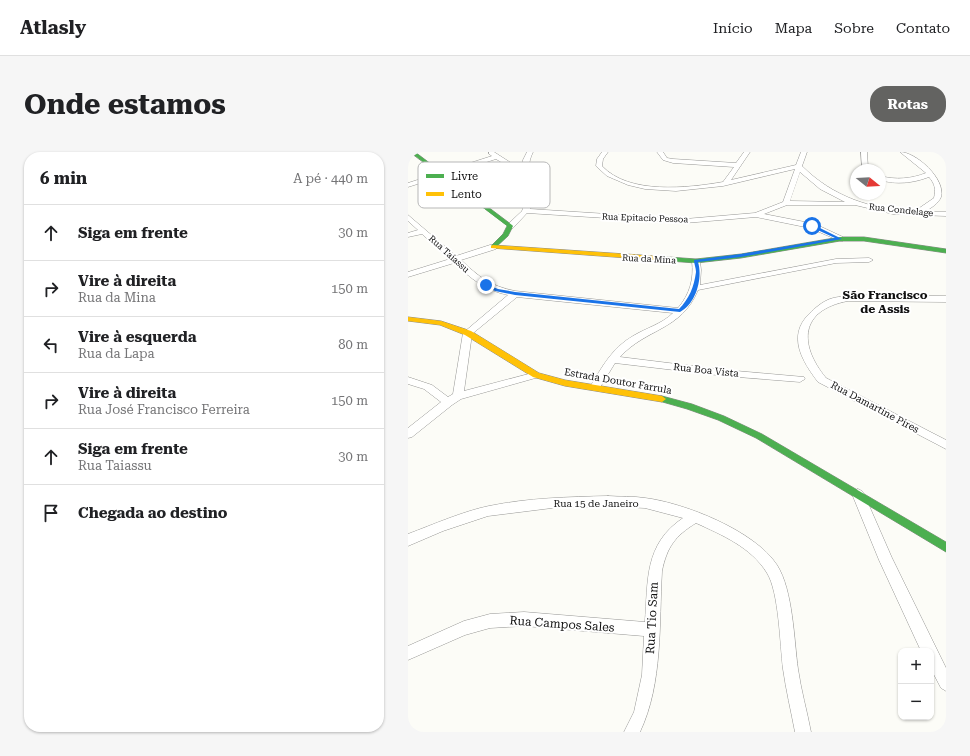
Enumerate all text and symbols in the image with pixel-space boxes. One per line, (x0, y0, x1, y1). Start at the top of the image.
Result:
text: Atlasly (20, 16, 86, 39)
text: Início (713, 20, 753, 36)
text: Mapa (775, 20, 812, 36)
text: Sobre (834, 20, 874, 36)
text: Contato (896, 20, 950, 36)
button: Rotas (870, 86, 946, 122)
text: Onde estamos (24, 88, 226, 121)
legend (418, 162, 550, 208)
north arrow (850, 164, 886, 200)
text: 6 min (40, 168, 87, 188)
text: Livre (451, 170, 478, 183)
text: A pé · 440 m (293, 171, 368, 186)
text: Lento (451, 188, 482, 201)
street label: Rua Condelage (868, 202, 934, 218)
street label: Rua Epitacio Pessoa (602, 211, 689, 225)
route start (803, 217, 821, 235)
icon: ahead (40, 222, 62, 244)
text: Siga em frente (78, 224, 188, 242)
text: 30 m (338, 225, 368, 240)
street label: Rua Taiassu (427, 233, 472, 275)
street label: Rua da Mina (622, 253, 676, 265)
text: Vire à direita (78, 272, 176, 290)
route end (477, 276, 495, 294)
icon: right (40, 278, 62, 300)
text: 150 m (331, 281, 368, 296)
district label: São Francisco de Assis (843, 288, 928, 316)
text: Rua da Mina (78, 290, 156, 305)
text: Vire à esquerda (78, 328, 197, 346)
icon: left (40, 334, 62, 356)
text: 80 m (338, 337, 368, 352)
text: Rua da Lapa (78, 346, 155, 361)
street label: Rua Boa Vista (673, 361, 740, 379)
street label: Estrada Doutor Farrula (563, 366, 673, 396)
street label: Rua Damartine Pires (829, 379, 921, 435)
text: Vire à direita (78, 384, 176, 402)
icon: right (40, 390, 62, 412)
text: 150 m (331, 393, 368, 408)
text: Rua José Francisco Ferreira (78, 402, 250, 417)
text: Siga em frente (78, 440, 188, 458)
icon: ahead (40, 446, 62, 468)
text: 30 m (338, 449, 368, 464)
text: Rua Taiassu (78, 458, 152, 473)
street label: Rua 15 de Janeiro (553, 498, 639, 509)
icon: arrive (40, 502, 62, 524)
text: Chegada ao destino (78, 504, 227, 522)
street label: Rua Tio Sam (643, 581, 661, 655)
street label: Rua Campos Sales (509, 613, 615, 635)
map controls (898, 648, 934, 720)
button: + (898, 648, 934, 684)
button: − (898, 684, 934, 720)

